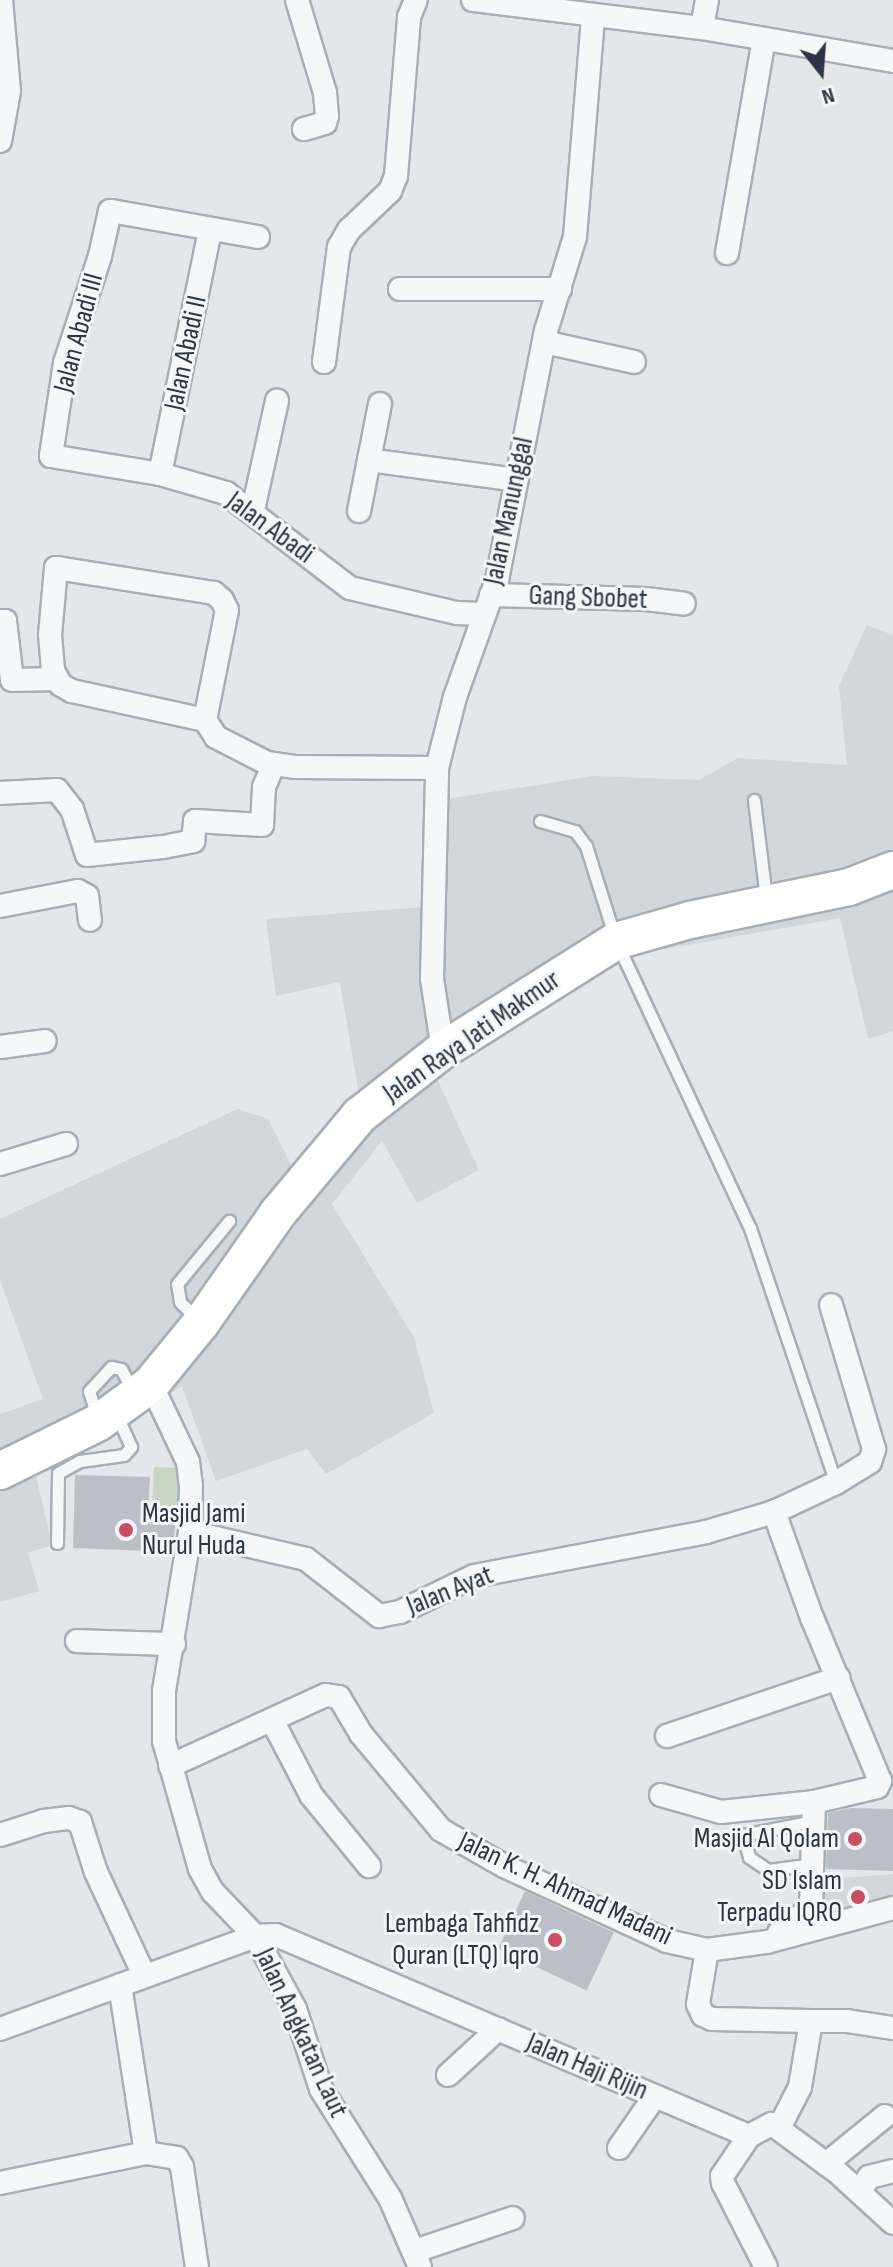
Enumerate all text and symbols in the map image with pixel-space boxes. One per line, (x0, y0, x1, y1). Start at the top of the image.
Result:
north arrow (781, 32, 861, 112)
text: N (819, 81, 838, 110)
street label: Jalan Abadi III (47, 270, 111, 396)
street label: Jalan Abadi II (157, 293, 215, 413)
street label: Jalan Manunggal (477, 434, 541, 588)
street label: Jalan Abadi (219, 485, 321, 571)
street label: Gang Sbobet (528, 579, 648, 617)
street label: Jalan Raya Jati Makmur (377, 964, 567, 1110)
place label: Masjid Jami Nurul Huda (142, 1497, 246, 1563)
marker: Masjid Jami Nurul Huda (117, 1521, 135, 1539)
street label: Jalan Ayat (402, 1559, 498, 1623)
place label: Masjid Al Qolam (694, 1822, 839, 1856)
street label: Jalan K. H. Ahmad Madani (453, 1825, 677, 1953)
marker: Masjid Al Qolam (846, 1830, 864, 1848)
place label: SD Islam Terpadu IQRO (717, 1864, 842, 1930)
marker: SD Islam Terpadu IQRO (849, 1888, 867, 1906)
place label: Lembaga Tahfidz Quran (LTQ) Iqro (385, 1907, 539, 1973)
marker: Lembaga Tahfidz Quran (LTQ) Iqro (546, 1931, 564, 1949)
street label: Jalan Angkatan Laut (247, 1943, 355, 2123)
street label: Jalan Haji Rijin (521, 2026, 653, 2108)

